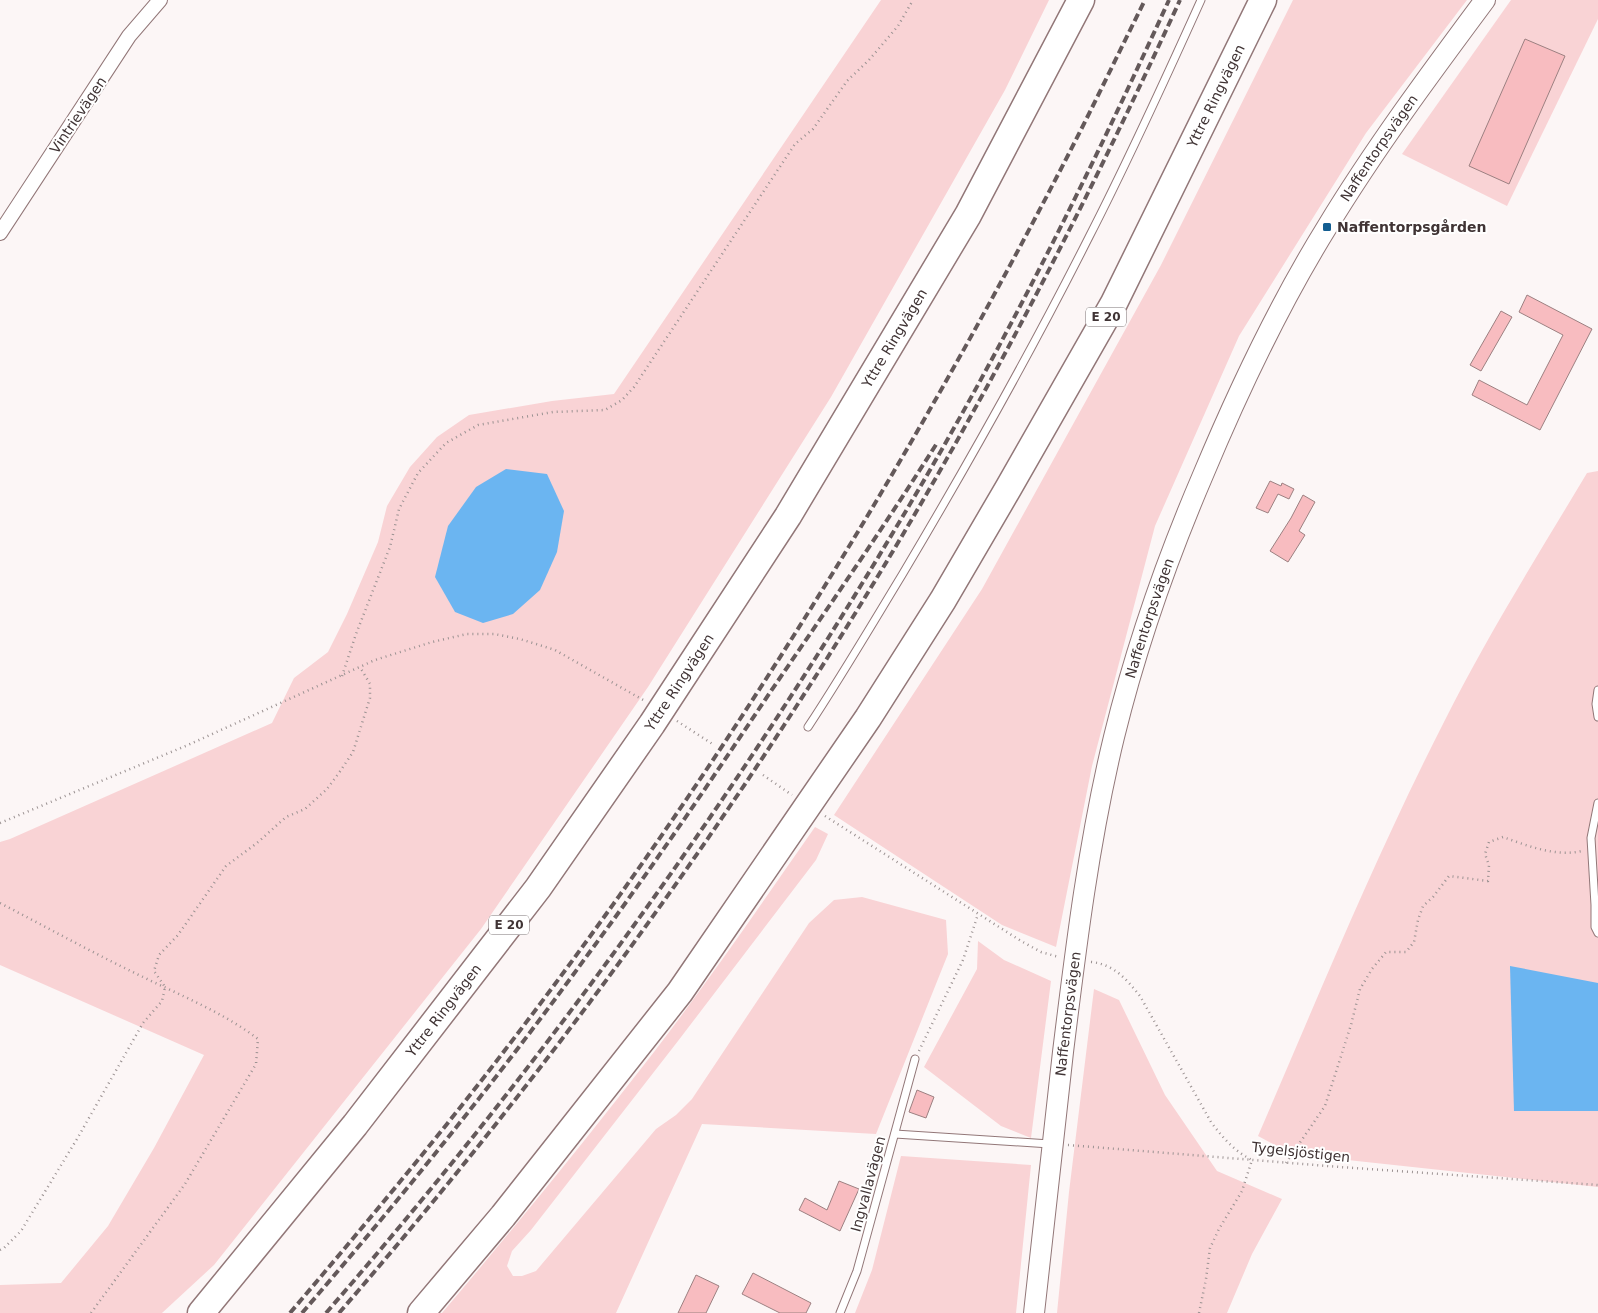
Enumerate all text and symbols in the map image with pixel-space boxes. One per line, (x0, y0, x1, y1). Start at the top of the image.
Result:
street label: Yttre Ringvägen (1183, 42, 1248, 151)
street label: Vintrievägen (46, 74, 110, 156)
street label: Naffentorpsvägen (1337, 92, 1421, 204)
place label: Naffentorpsgården (1337, 219, 1486, 235)
marker: Naffentorpsgården (1321, 221, 1333, 233)
street label: Yttre Ringvägen (858, 286, 930, 391)
road number: E 20 (1086, 308, 1126, 326)
street label: Naffentorpsvägen (1122, 556, 1177, 680)
street label: Yttre Ringvägen (641, 631, 717, 735)
road number: E 20 (489, 916, 529, 934)
street label: Naffentorpsvägen (1052, 951, 1084, 1077)
street label: Yttre Ringvägen (402, 961, 484, 1061)
street label: Ingvallavägen (848, 1134, 888, 1234)
street label: Tygelsjöstigen (1250, 1139, 1351, 1165)

